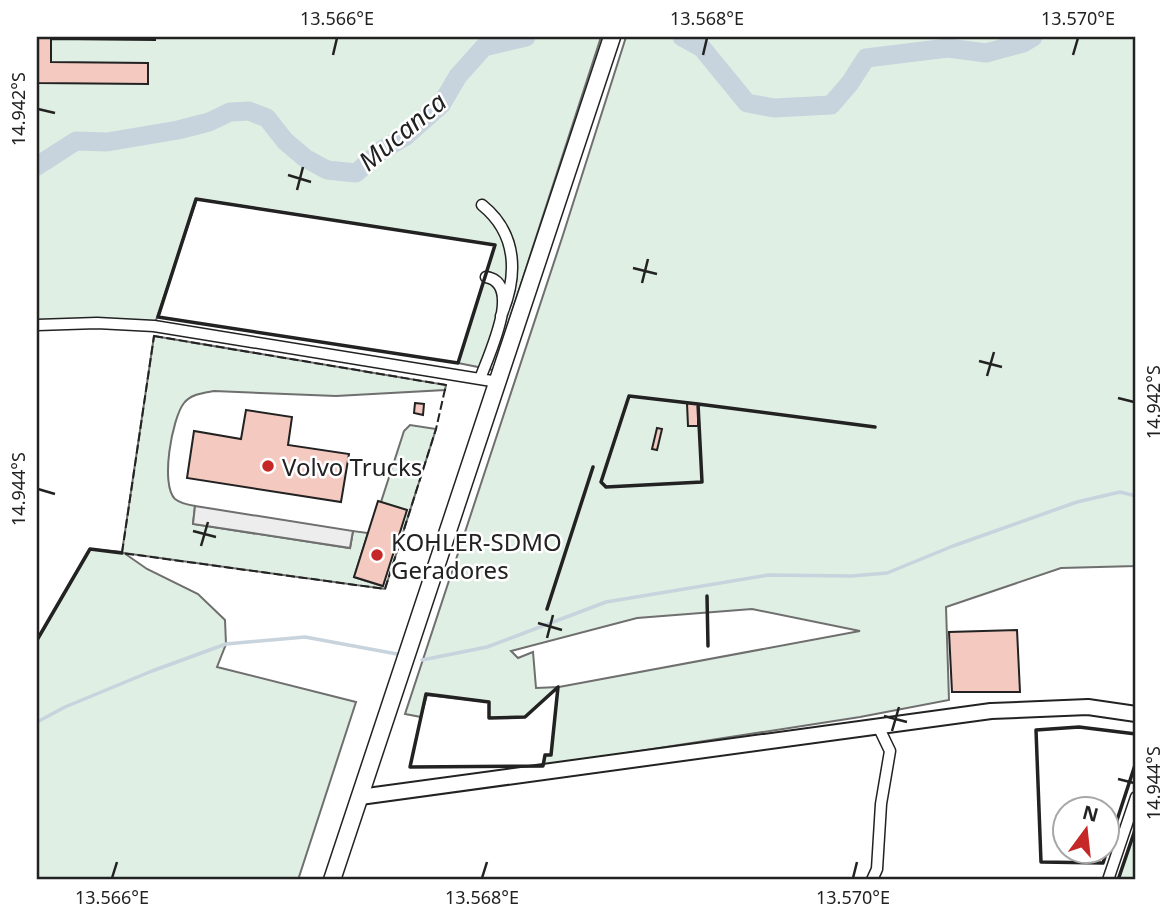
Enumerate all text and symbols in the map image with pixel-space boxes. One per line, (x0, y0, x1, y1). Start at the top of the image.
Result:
text: 13.566°E (300, 6, 374, 30)
text: 13.568°E (670, 6, 744, 30)
text: 13.570°E (1041, 6, 1115, 30)
text: 14.942°S (6, 72, 30, 146)
water label: Mucanca (350, 83, 454, 179)
text: 14.942°S (1141, 365, 1165, 439)
place label: Volvo Trucks (282, 450, 422, 483)
text: 14.944°S (6, 452, 30, 526)
marker: Volvo Trucks (260, 458, 276, 474)
place label: KOHLER-SDMO Geradores (391, 525, 562, 586)
marker: KOHLER-SDMO Geradores (369, 547, 385, 563)
text: 14.944°S (1141, 746, 1165, 820)
north arrow (1050, 794, 1120, 864)
text: N (1080, 799, 1101, 828)
text: 13.566°E (75, 885, 149, 909)
text: 13.568°E (445, 885, 519, 909)
text: 13.570°E (816, 885, 890, 909)

